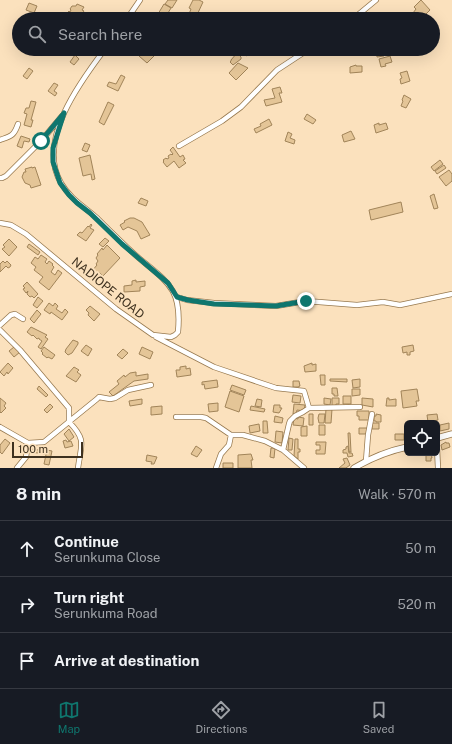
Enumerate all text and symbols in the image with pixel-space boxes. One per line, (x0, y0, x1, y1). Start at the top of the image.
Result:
search box (12, 12, 440, 56)
icon: search (26, 23, 48, 45)
text: Search here (58, 26, 142, 43)
route start (32, 132, 50, 150)
street label: NADIOPE ROAD (69, 254, 147, 322)
route end (297, 292, 315, 310)
map controls (404, 420, 440, 456)
button: locate (404, 420, 440, 456)
scale bar (12, 440, 83, 459)
text: 100 m (18, 443, 48, 455)
text: 8 min (16, 484, 61, 504)
text: Walk · 570 m (358, 487, 436, 502)
text: Continue (54, 533, 119, 550)
icon: ahead (16, 538, 38, 560)
text: 50 m (405, 541, 436, 556)
text: Serunkuma Close (54, 550, 160, 565)
text: Turn right (54, 589, 124, 606)
icon: right (16, 594, 38, 616)
text: 520 m (398, 597, 436, 612)
text: Serunkuma Road (54, 606, 157, 621)
icon: arrive (16, 650, 38, 672)
text: Arrive at destination (54, 652, 199, 669)
tab: Map (58, 699, 80, 735)
tab: Directions (196, 699, 247, 735)
tab: Saved (363, 699, 394, 735)

